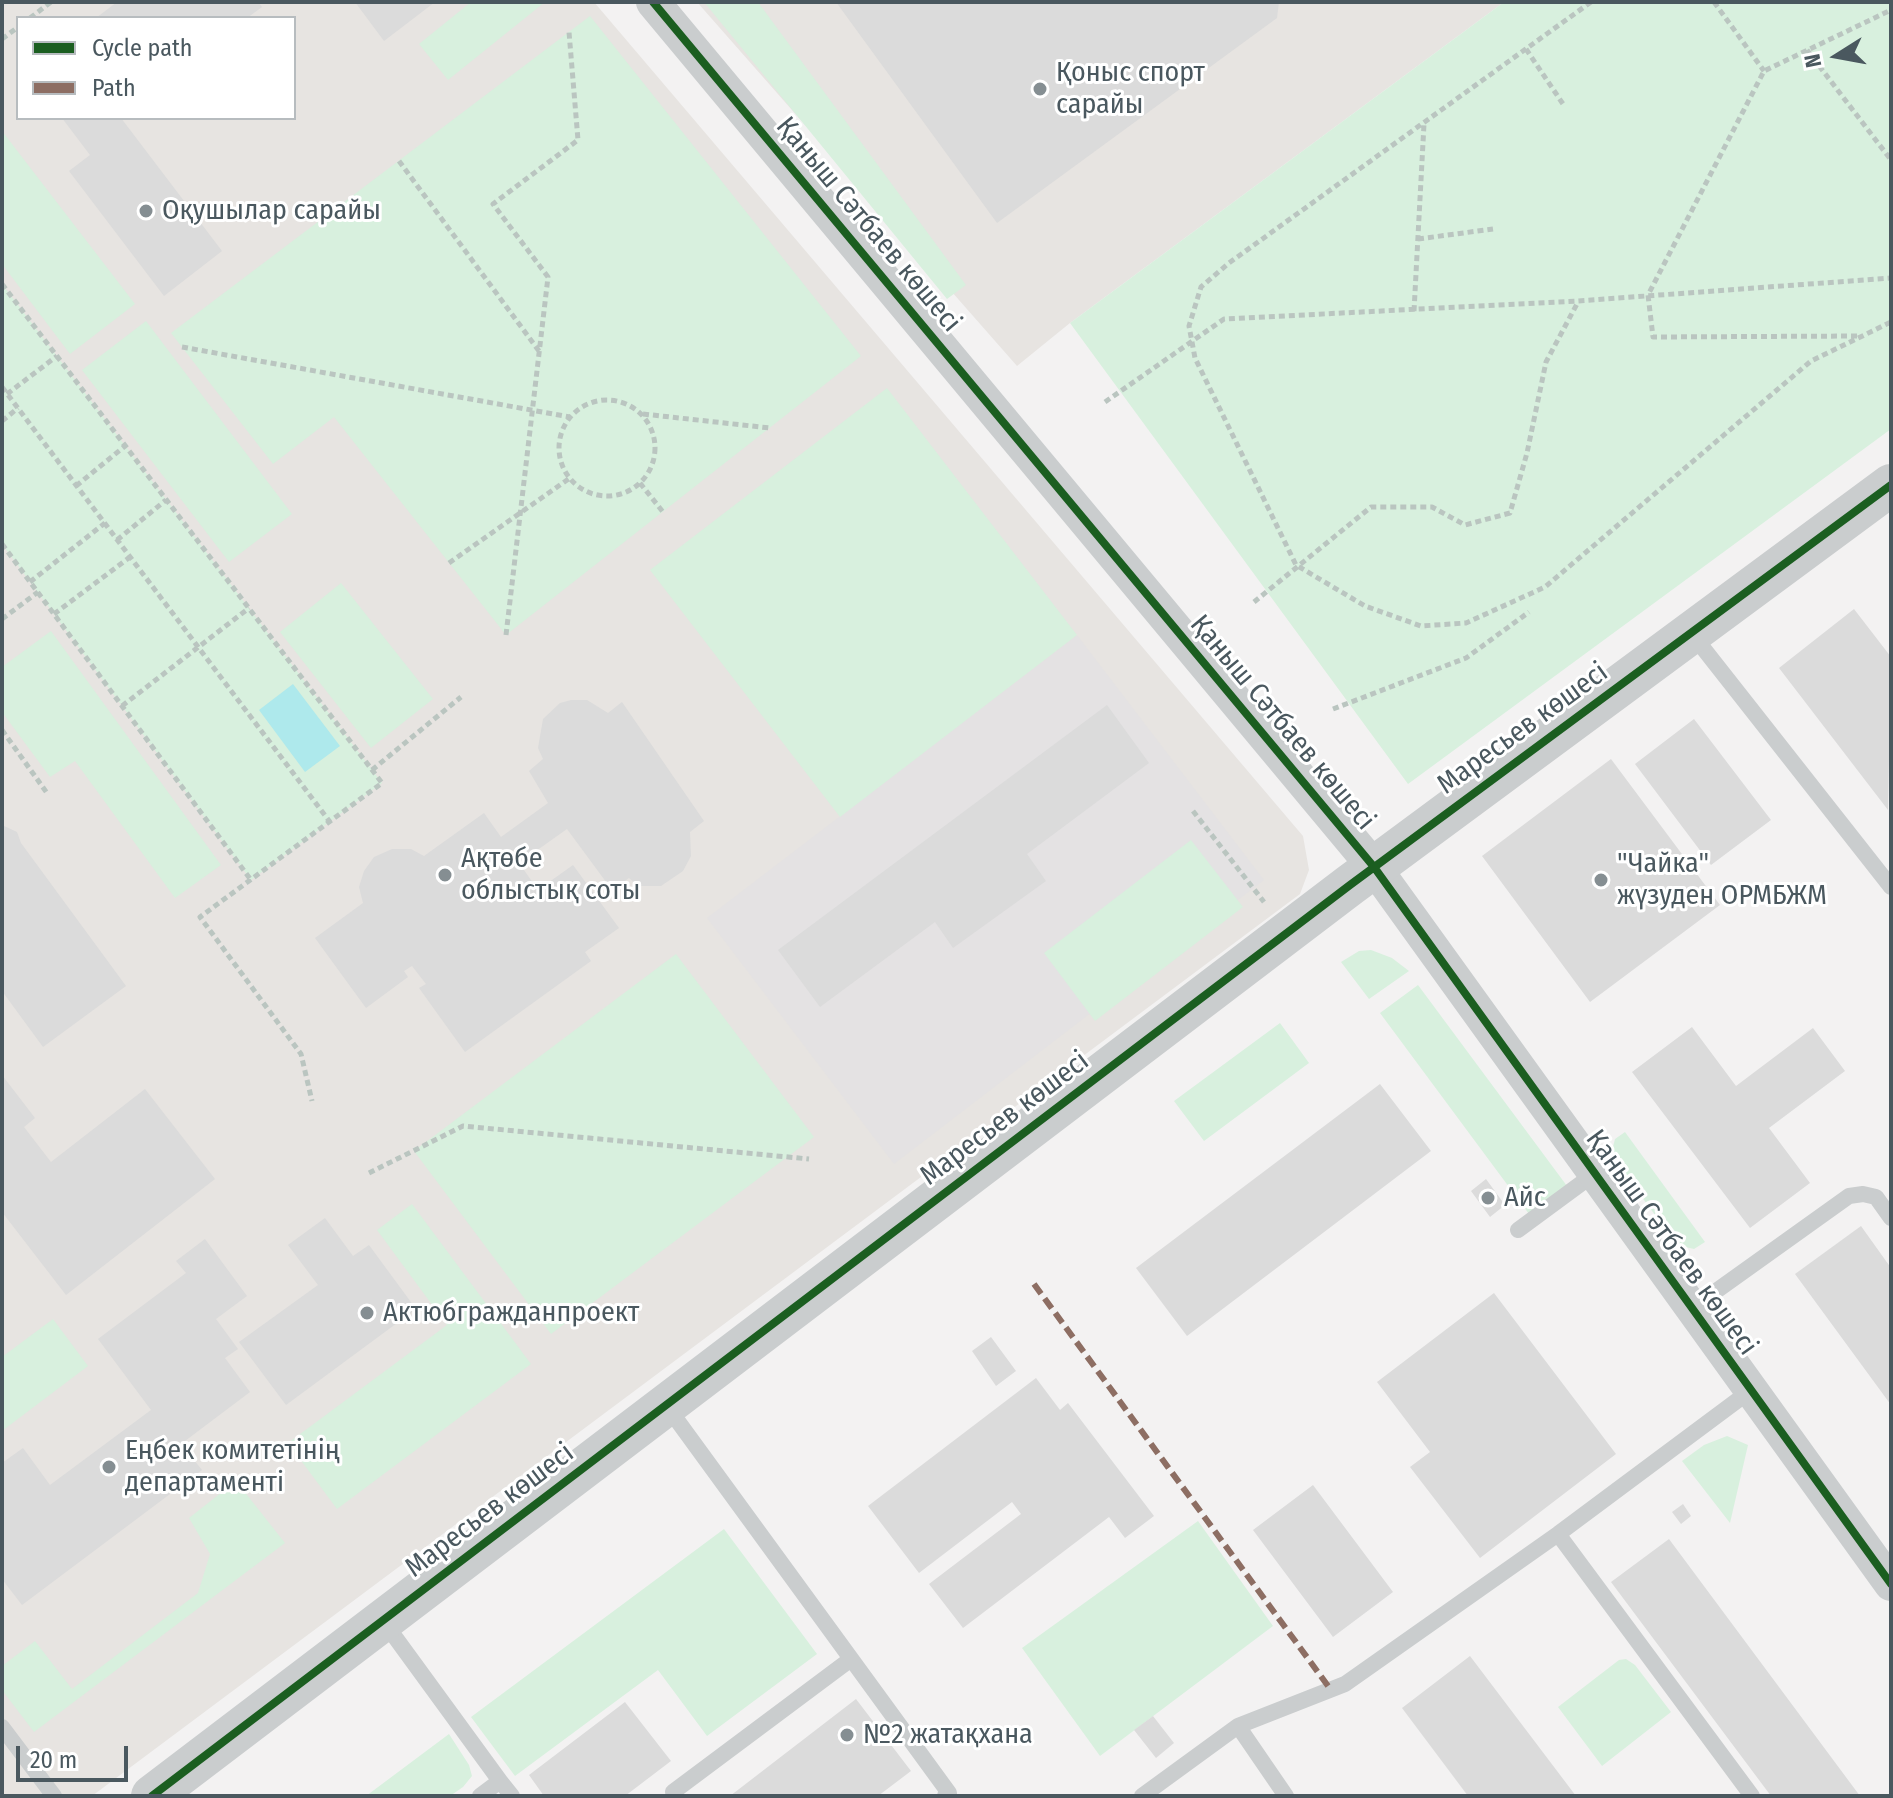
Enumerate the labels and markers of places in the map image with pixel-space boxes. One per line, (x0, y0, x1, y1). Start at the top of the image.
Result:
place label: Қоныс спорт сарайы (1056, 56, 1205, 122)
marker: Қоныс спорт сарайы (1031, 80, 1049, 98)
place label: Оқушылар сарайы (162, 194, 381, 228)
marker: Оқушылар сарайы (137, 202, 155, 220)
place label: Ақтөбе облыстық соты (461, 842, 640, 908)
place label: "Чайка" жүзуден ОРМБЖМ (1617, 847, 1827, 913)
marker: Ақтөбе облыстық соты (436, 866, 454, 884)
marker: "Чайка" жүзуден ОРМБЖМ (1592, 871, 1610, 889)
place label: Айс (1504, 1181, 1546, 1215)
marker: Айс (1479, 1189, 1497, 1207)
place label: Актюбгражданпроект (383, 1296, 639, 1330)
marker: Актюбгражданпроект (358, 1304, 376, 1322)
place label: Еңбек комитетінің департаменті (125, 1434, 340, 1500)
marker: Еңбек комитетінің департаменті (100, 1458, 118, 1476)
place label: №2 жатақхана (863, 1718, 1033, 1752)
marker: №2 жатақхана (838, 1726, 856, 1744)

